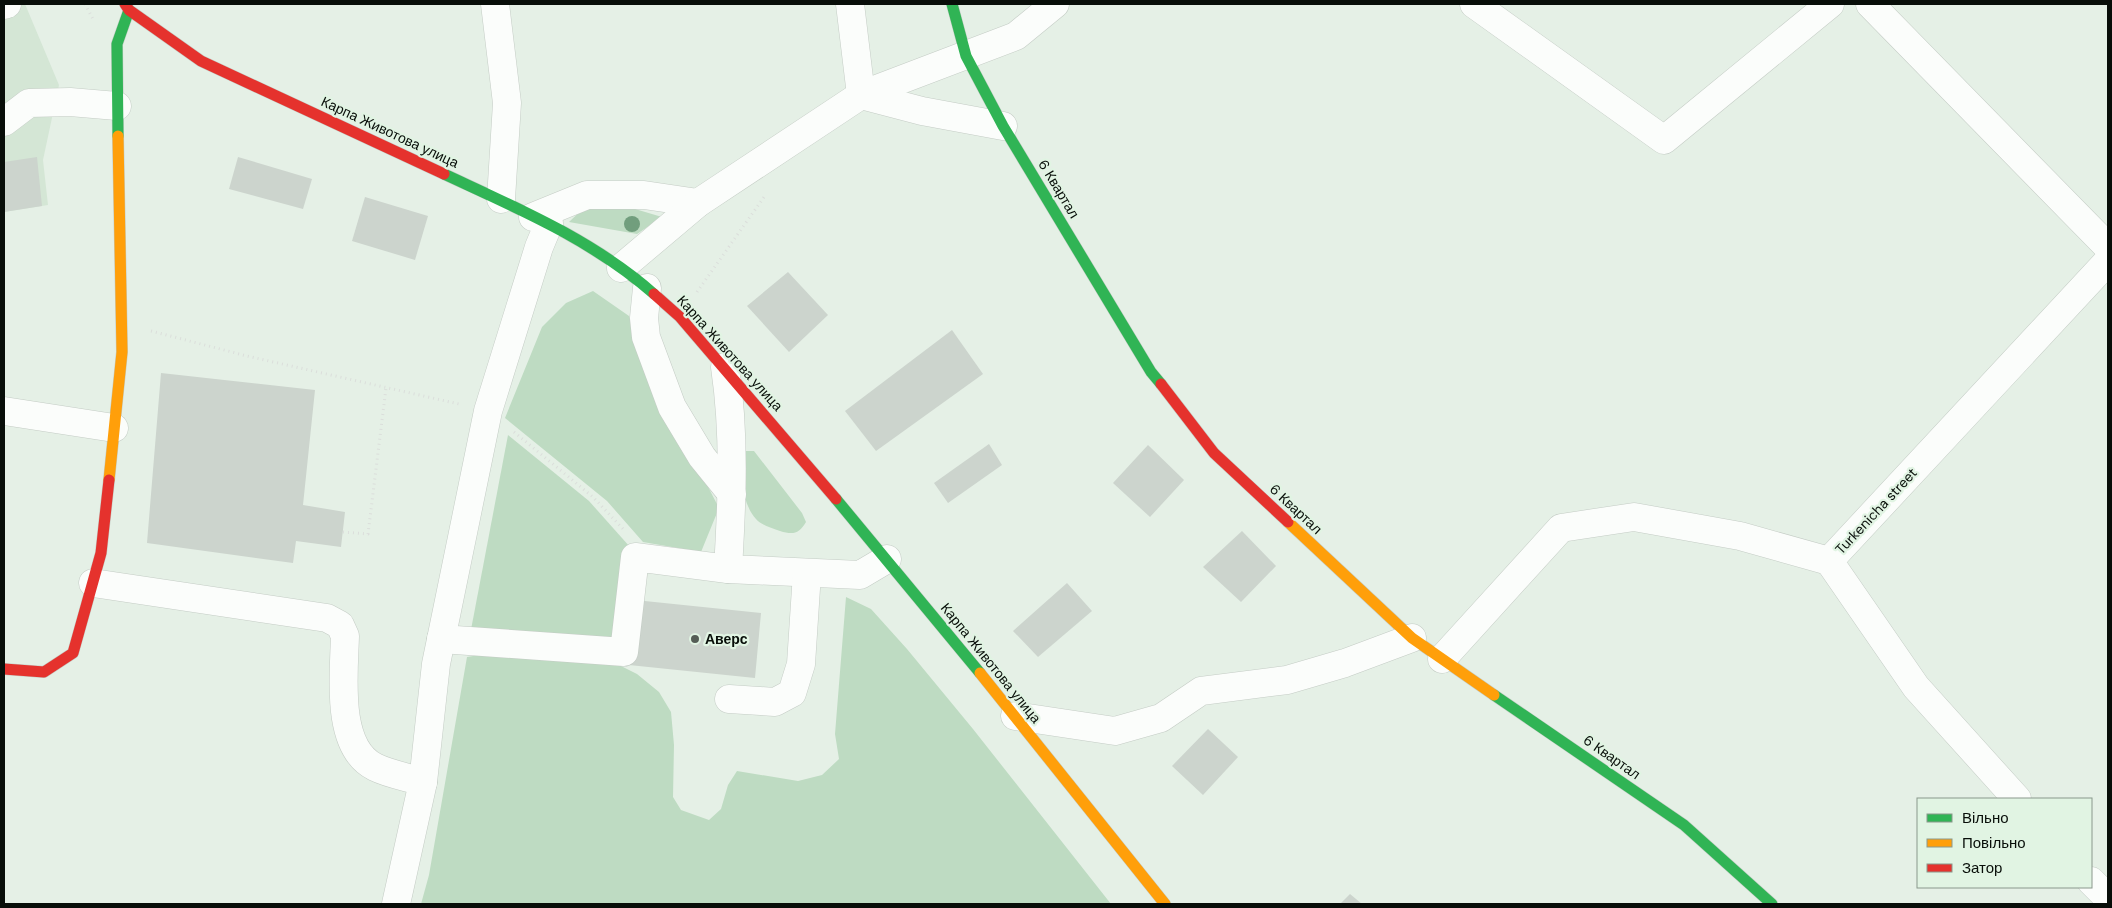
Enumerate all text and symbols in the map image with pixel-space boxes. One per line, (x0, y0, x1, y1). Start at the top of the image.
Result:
street label: Карпа Животова улица (318, 92, 462, 172)
street label: 6 Квартал (1034, 156, 1084, 222)
street label: Карпа Животова улица (673, 291, 787, 415)
street label: Turkenicha street (1831, 464, 1921, 558)
street label: 6 Квартал (1266, 480, 1326, 538)
street label: Карпа Животова улица (937, 599, 1045, 727)
place label: Аверс (705, 630, 748, 648)
marker: Аверс (689, 633, 701, 645)
street label: 6 Квартал (1580, 731, 1644, 783)
legend (1917, 798, 2092, 888)
text: Вільно (1962, 808, 2009, 828)
text: Повільно (1962, 833, 2026, 853)
text: Затор (1962, 858, 2002, 878)

